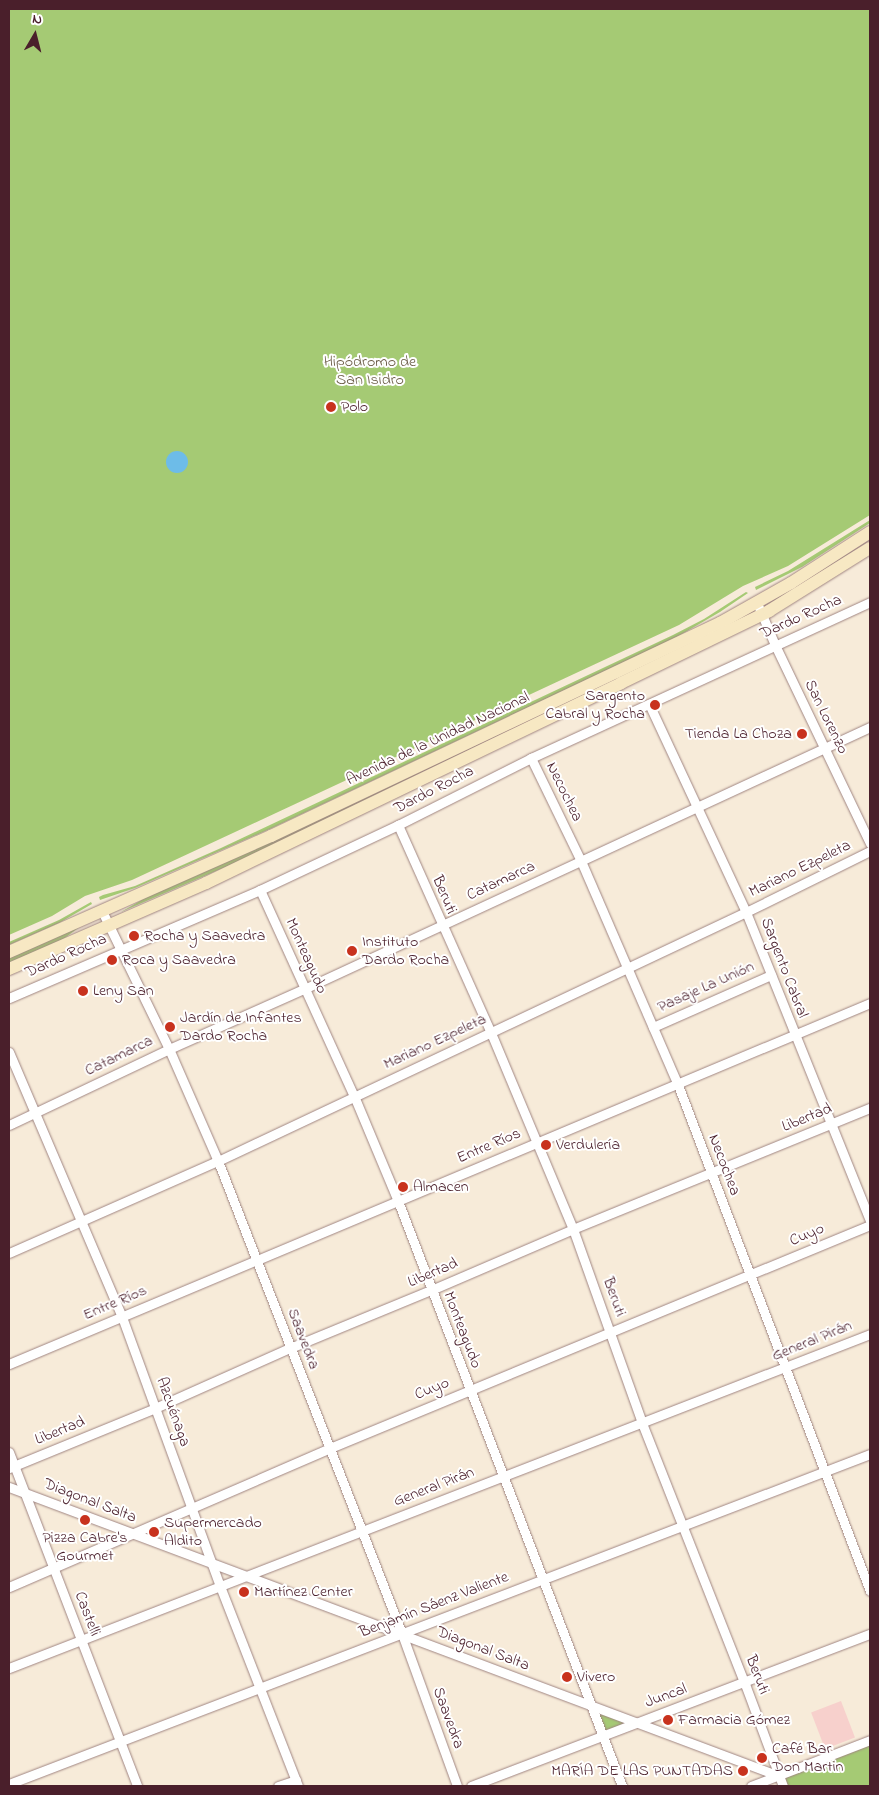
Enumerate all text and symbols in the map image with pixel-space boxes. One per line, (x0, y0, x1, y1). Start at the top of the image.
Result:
text: N (31, 9, 43, 31)
north arrow (10, 10, 60, 60)
park label: Hipódromo de San Isidro (324, 352, 416, 390)
place label: Polo (341, 397, 368, 417)
marker: Polo (325, 401, 337, 413)
street label: Dardo Rocha (757, 591, 845, 643)
street label: San Lorenzo (800, 677, 852, 757)
place label: Sargento Cabral y Rocha (545, 686, 645, 724)
street label: Avenida de la Unidad Nacional (343, 688, 533, 790)
marker: Sargento Cabral y Rocha (649, 699, 661, 711)
place label: Tienda La Choza (685, 724, 792, 744)
marker: Tienda La Choza (796, 728, 808, 740)
street label: Necochea (541, 759, 587, 825)
street label: Dardo Rocha (391, 762, 477, 818)
street label: Mariano Ezpeleta (746, 836, 854, 902)
street label: Catamarca (464, 857, 538, 905)
street label: Beruti (427, 873, 461, 917)
street label: Monteagudo (281, 915, 331, 997)
street label: Sargento Cabral (756, 915, 812, 1021)
place label: Rocha y Saavedra (144, 926, 265, 946)
street label: Dardo Rocha (22, 930, 110, 982)
marker: Rocha y Saavedra (128, 930, 140, 942)
place label: Instituto Dardo Rocha (362, 932, 449, 970)
marker: Instituto Dardo Rocha (346, 945, 358, 957)
place label: Roca y Saavedra (122, 950, 236, 970)
marker: Roca y Saavedra (106, 954, 118, 966)
street label: Pasaje La Unión (655, 957, 757, 1017)
place label: Leny San (93, 981, 154, 1001)
marker: Leny San (77, 985, 89, 997)
place label: Jardín de Infantes Dardo Rocha (180, 1008, 302, 1046)
street label: Mariano Ezpeleta (381, 1010, 489, 1074)
marker: Jardín de Infantes Dardo Rocha (164, 1021, 176, 1033)
street label: Catamarca (82, 1031, 156, 1081)
street label: Libertad (779, 1099, 835, 1137)
street label: Entre Ríos (454, 1124, 524, 1168)
street label: Necochea (704, 1132, 744, 1198)
place label: Verdulería (556, 1135, 620, 1155)
marker: Verdulería (540, 1139, 552, 1151)
place label: Almacen (413, 1177, 469, 1197)
marker: Almacen (397, 1181, 409, 1193)
street label: Cuyo (787, 1219, 827, 1251)
street label: Libertad (405, 1254, 461, 1292)
street label: Beruti (598, 1275, 630, 1319)
street label: Entre Ríos (80, 1281, 150, 1325)
street label: Monteagudo (439, 1289, 485, 1371)
street label: Saavedra (283, 1306, 323, 1372)
street label: General Pirán (769, 1316, 855, 1366)
street label: Cuyo (412, 1373, 452, 1405)
street label: Azcuénaga (152, 1375, 194, 1449)
street label: Libertad (32, 1412, 88, 1450)
street label: General Pirán (391, 1463, 477, 1511)
street label: Diagonal Salta (41, 1475, 139, 1527)
place label: Supermercado Aldito (164, 1513, 262, 1551)
marker: Pizza Cabre's Gourmet (79, 1514, 91, 1526)
marker: Supermercado Aldito (148, 1526, 160, 1538)
place label: Pizza Cabre's Gourmet (42, 1528, 128, 1566)
street label: Benjamín Sáenz Valiente (357, 1568, 511, 1642)
place label: Martínez Center (254, 1582, 353, 1602)
marker: Martínez Center (238, 1586, 250, 1598)
street label: Castelli (70, 1589, 104, 1639)
street label: Diagonal Salta (434, 1623, 532, 1675)
street label: Beruti (741, 1653, 773, 1697)
place label: Vivero (577, 1667, 615, 1687)
marker: Vivero (561, 1671, 573, 1683)
street label: Juncal (642, 1680, 690, 1712)
street label: Saavedra (428, 1685, 468, 1751)
place label: Farmacia Gómez (678, 1710, 790, 1730)
marker: Farmacia Gómez (662, 1714, 674, 1726)
place label: Café Bar Don Martin (772, 1739, 843, 1777)
marker: Café Bar Don Martin (756, 1752, 768, 1764)
place label: MARÍA DE LAS PUNTADAS (551, 1761, 733, 1781)
marker: MARÍA DE LAS PUNTADAS (737, 1765, 749, 1777)

